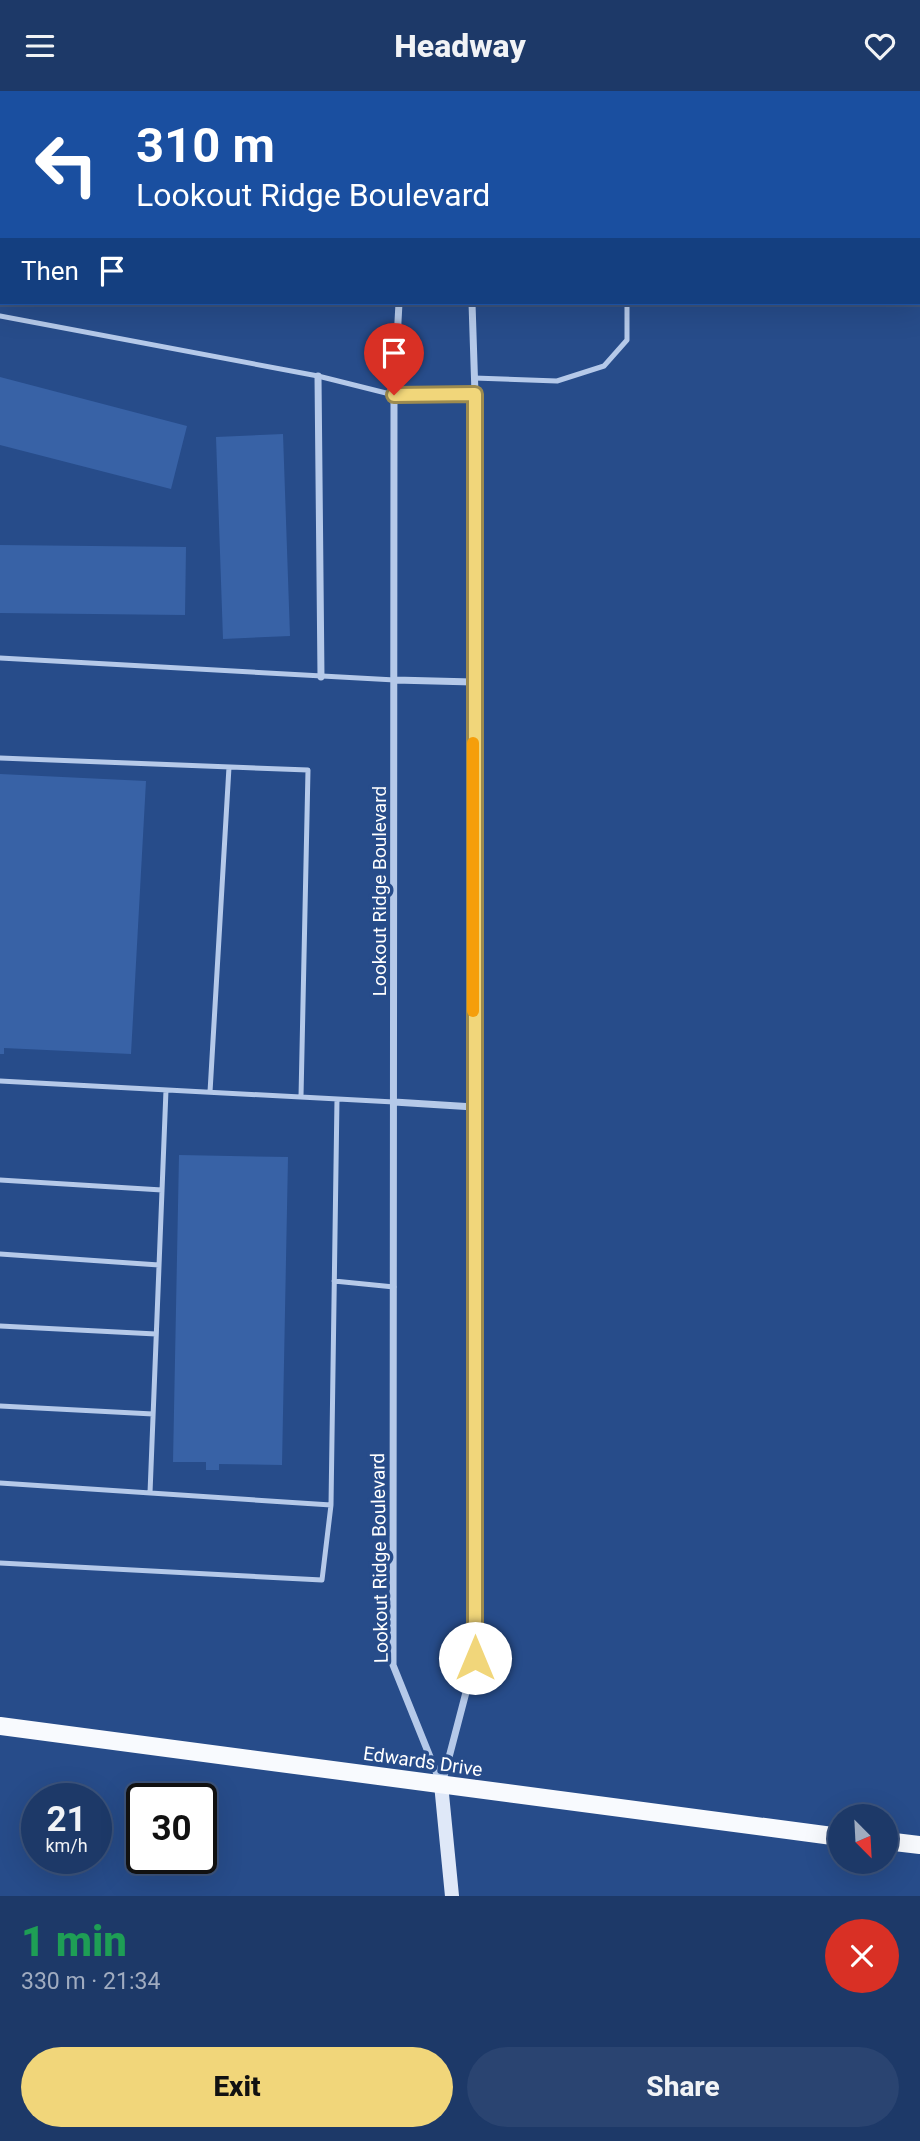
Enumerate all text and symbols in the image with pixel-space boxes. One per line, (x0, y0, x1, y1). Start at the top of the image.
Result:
icon: menu (21, 27, 59, 65)
text: Headway (394, 27, 526, 65)
icon: heart (861, 27, 899, 65)
text: 310 m (136, 117, 275, 174)
icon: left (21, 119, 112, 210)
text: Lookout Ridge Boulevard (136, 176, 490, 214)
icon: arrive (93, 252, 131, 290)
text: Then (21, 256, 79, 286)
pin (364, 323, 424, 395)
icon: arrive (375, 334, 413, 372)
street label: Lookout Ridge Boulevard (368, 786, 391, 996)
street label: Lookout Ridge Boulevard (366, 1453, 393, 1663)
position arrow (438, 1621, 512, 1695)
street label: Edwards Drive (362, 1742, 484, 1781)
speed limit sign: 30 (126, 1783, 217, 1874)
text: 21 (46, 1799, 87, 1840)
north arrow (828, 1804, 898, 1874)
map controls (828, 1804, 898, 1874)
text: km/h (45, 1835, 88, 1856)
text: 1 min (21, 1917, 127, 1966)
button: close (825, 1919, 899, 1993)
text: 330 m · 21:34 (21, 1968, 160, 1995)
button: Exit (21, 2047, 453, 2127)
button: Share (467, 2047, 899, 2127)

